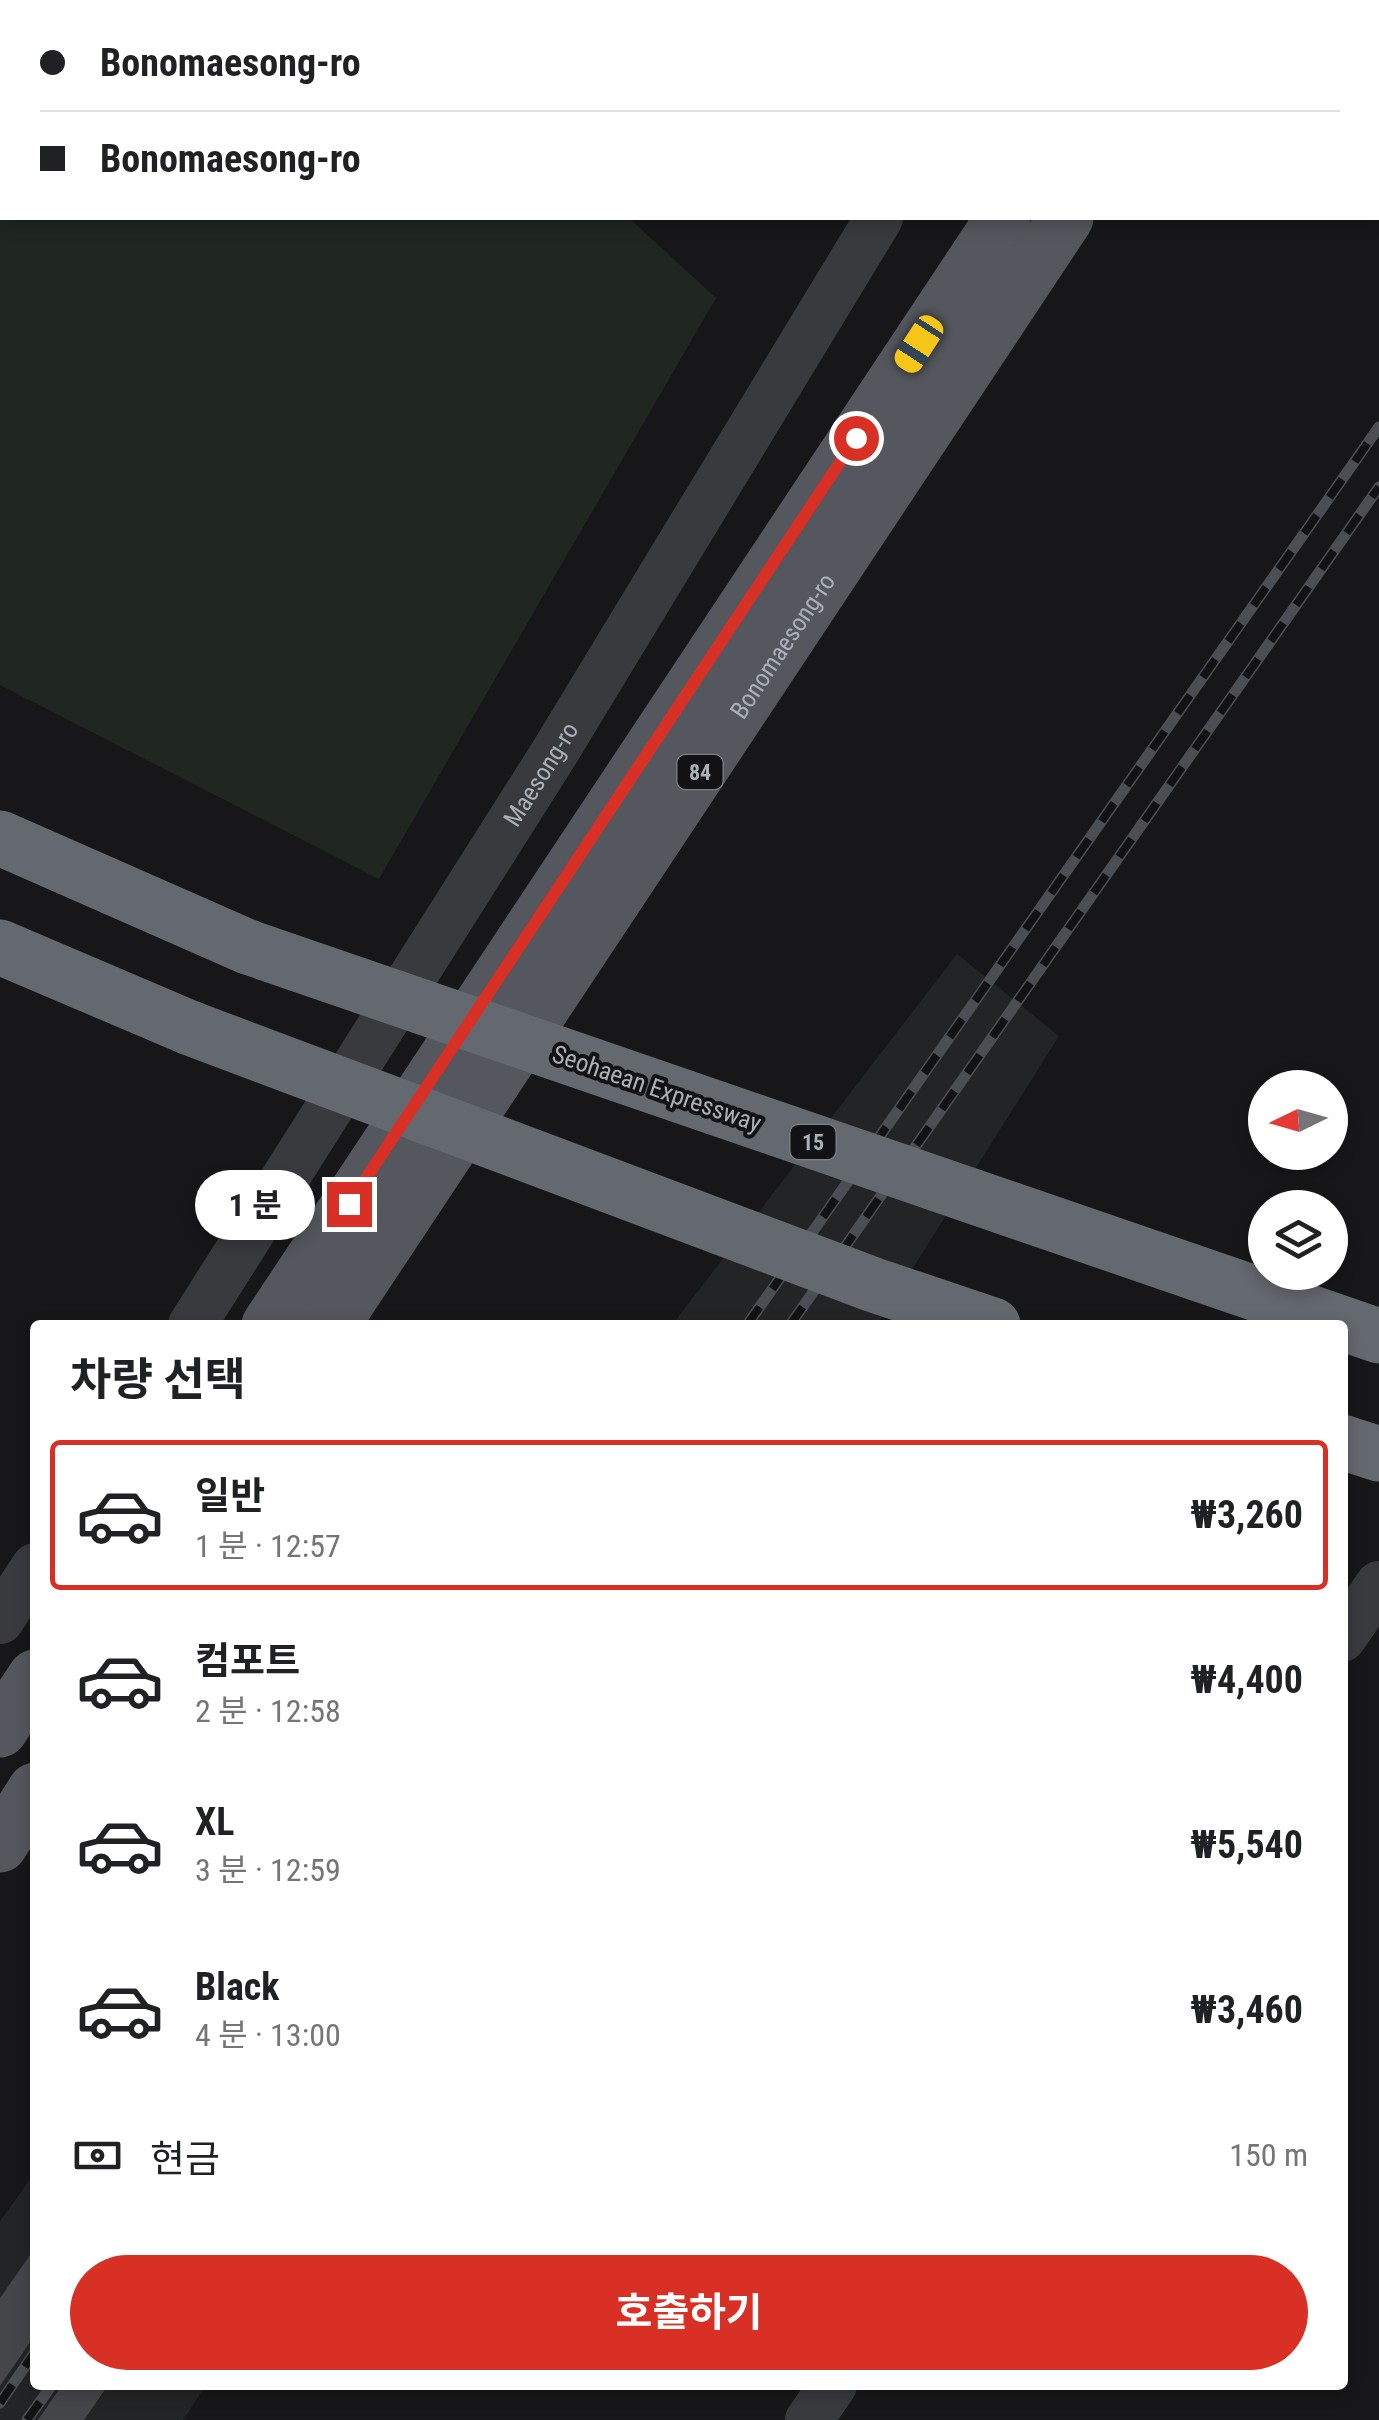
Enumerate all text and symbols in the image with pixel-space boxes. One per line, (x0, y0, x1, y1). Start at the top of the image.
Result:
text: Bonomaesong-ro (100, 41, 361, 85)
text: Bonomaesong-ro (100, 137, 361, 181)
car (890, 311, 948, 377)
route start (834, 416, 879, 461)
street label: Bonomaesong-ro (724, 568, 841, 724)
street label: Maesong-ro (498, 717, 584, 832)
road number: 84 (678, 755, 722, 789)
street label: Seohaean Expressway (549, 1039, 765, 1138)
north arrow (1248, 1070, 1348, 1170)
map controls (1248, 1070, 1348, 1290)
road number: 15 (790, 1125, 836, 1159)
callout: 1 분 (194, 1169, 314, 1239)
route end (327, 1182, 372, 1227)
text: 1 분 (229, 1186, 282, 1224)
button: layers (1248, 1190, 1348, 1290)
text: 차량 선택 (70, 1353, 246, 1406)
icon: car (75, 1470, 165, 1560)
text: 일반 (195, 1474, 265, 1518)
text: ₩3,260 (1190, 1493, 1303, 1537)
text: 1 분 · 12:57 (195, 1527, 341, 1565)
icon: car (75, 1635, 165, 1725)
text: 컴포트 (195, 1639, 300, 1683)
text: ₩4,400 (1190, 1658, 1303, 1702)
text: 2 분 · 12:58 (195, 1692, 341, 1730)
icon: car (75, 1800, 165, 1890)
text: XL (195, 1800, 234, 1844)
text: ₩5,540 (1190, 1823, 1303, 1867)
text: 3 분 · 12:59 (195, 1851, 341, 1889)
icon: car (75, 1965, 165, 2055)
text: Black (195, 1965, 279, 2009)
text: ₩3,460 (1190, 1988, 1303, 2032)
text: 4 분 · 13:00 (195, 2016, 341, 2054)
icon: cash (70, 2128, 125, 2183)
text: 150 m (1229, 2136, 1308, 2174)
text: 현금 (150, 2137, 220, 2181)
button: 호출하기 (70, 2255, 1308, 2370)

